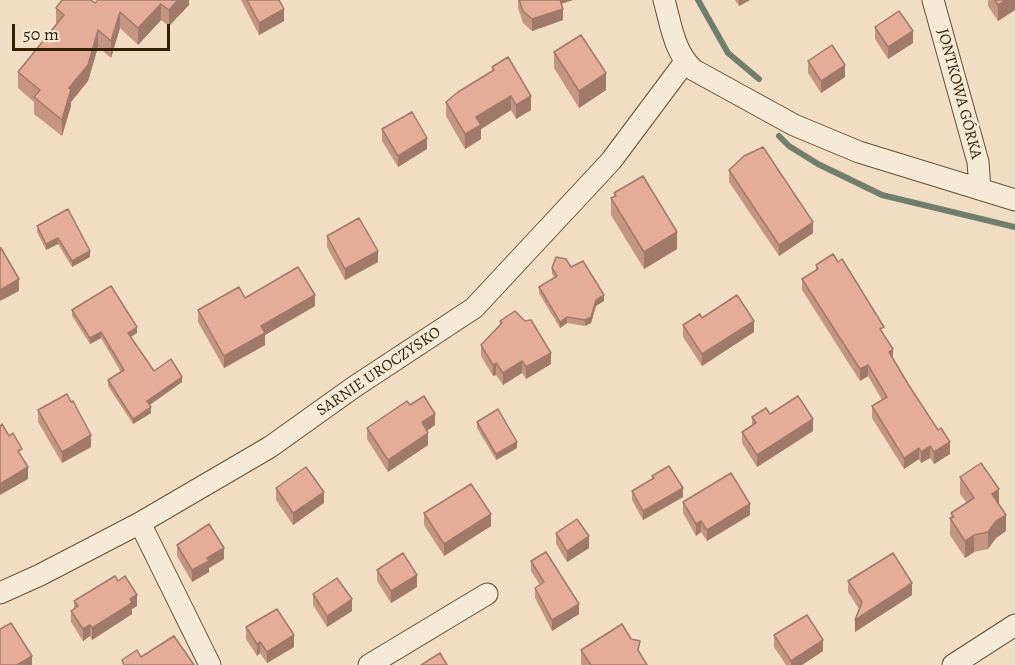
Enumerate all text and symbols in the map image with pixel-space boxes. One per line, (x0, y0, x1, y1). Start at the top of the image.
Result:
scale bar (15, 12, 172, 50)
text: 50 m (23, 22, 59, 46)
street label: JONTKOWA GÓRKA (932, 27, 986, 161)
street label: SARNIE UROCZYSKO (313, 323, 445, 421)

